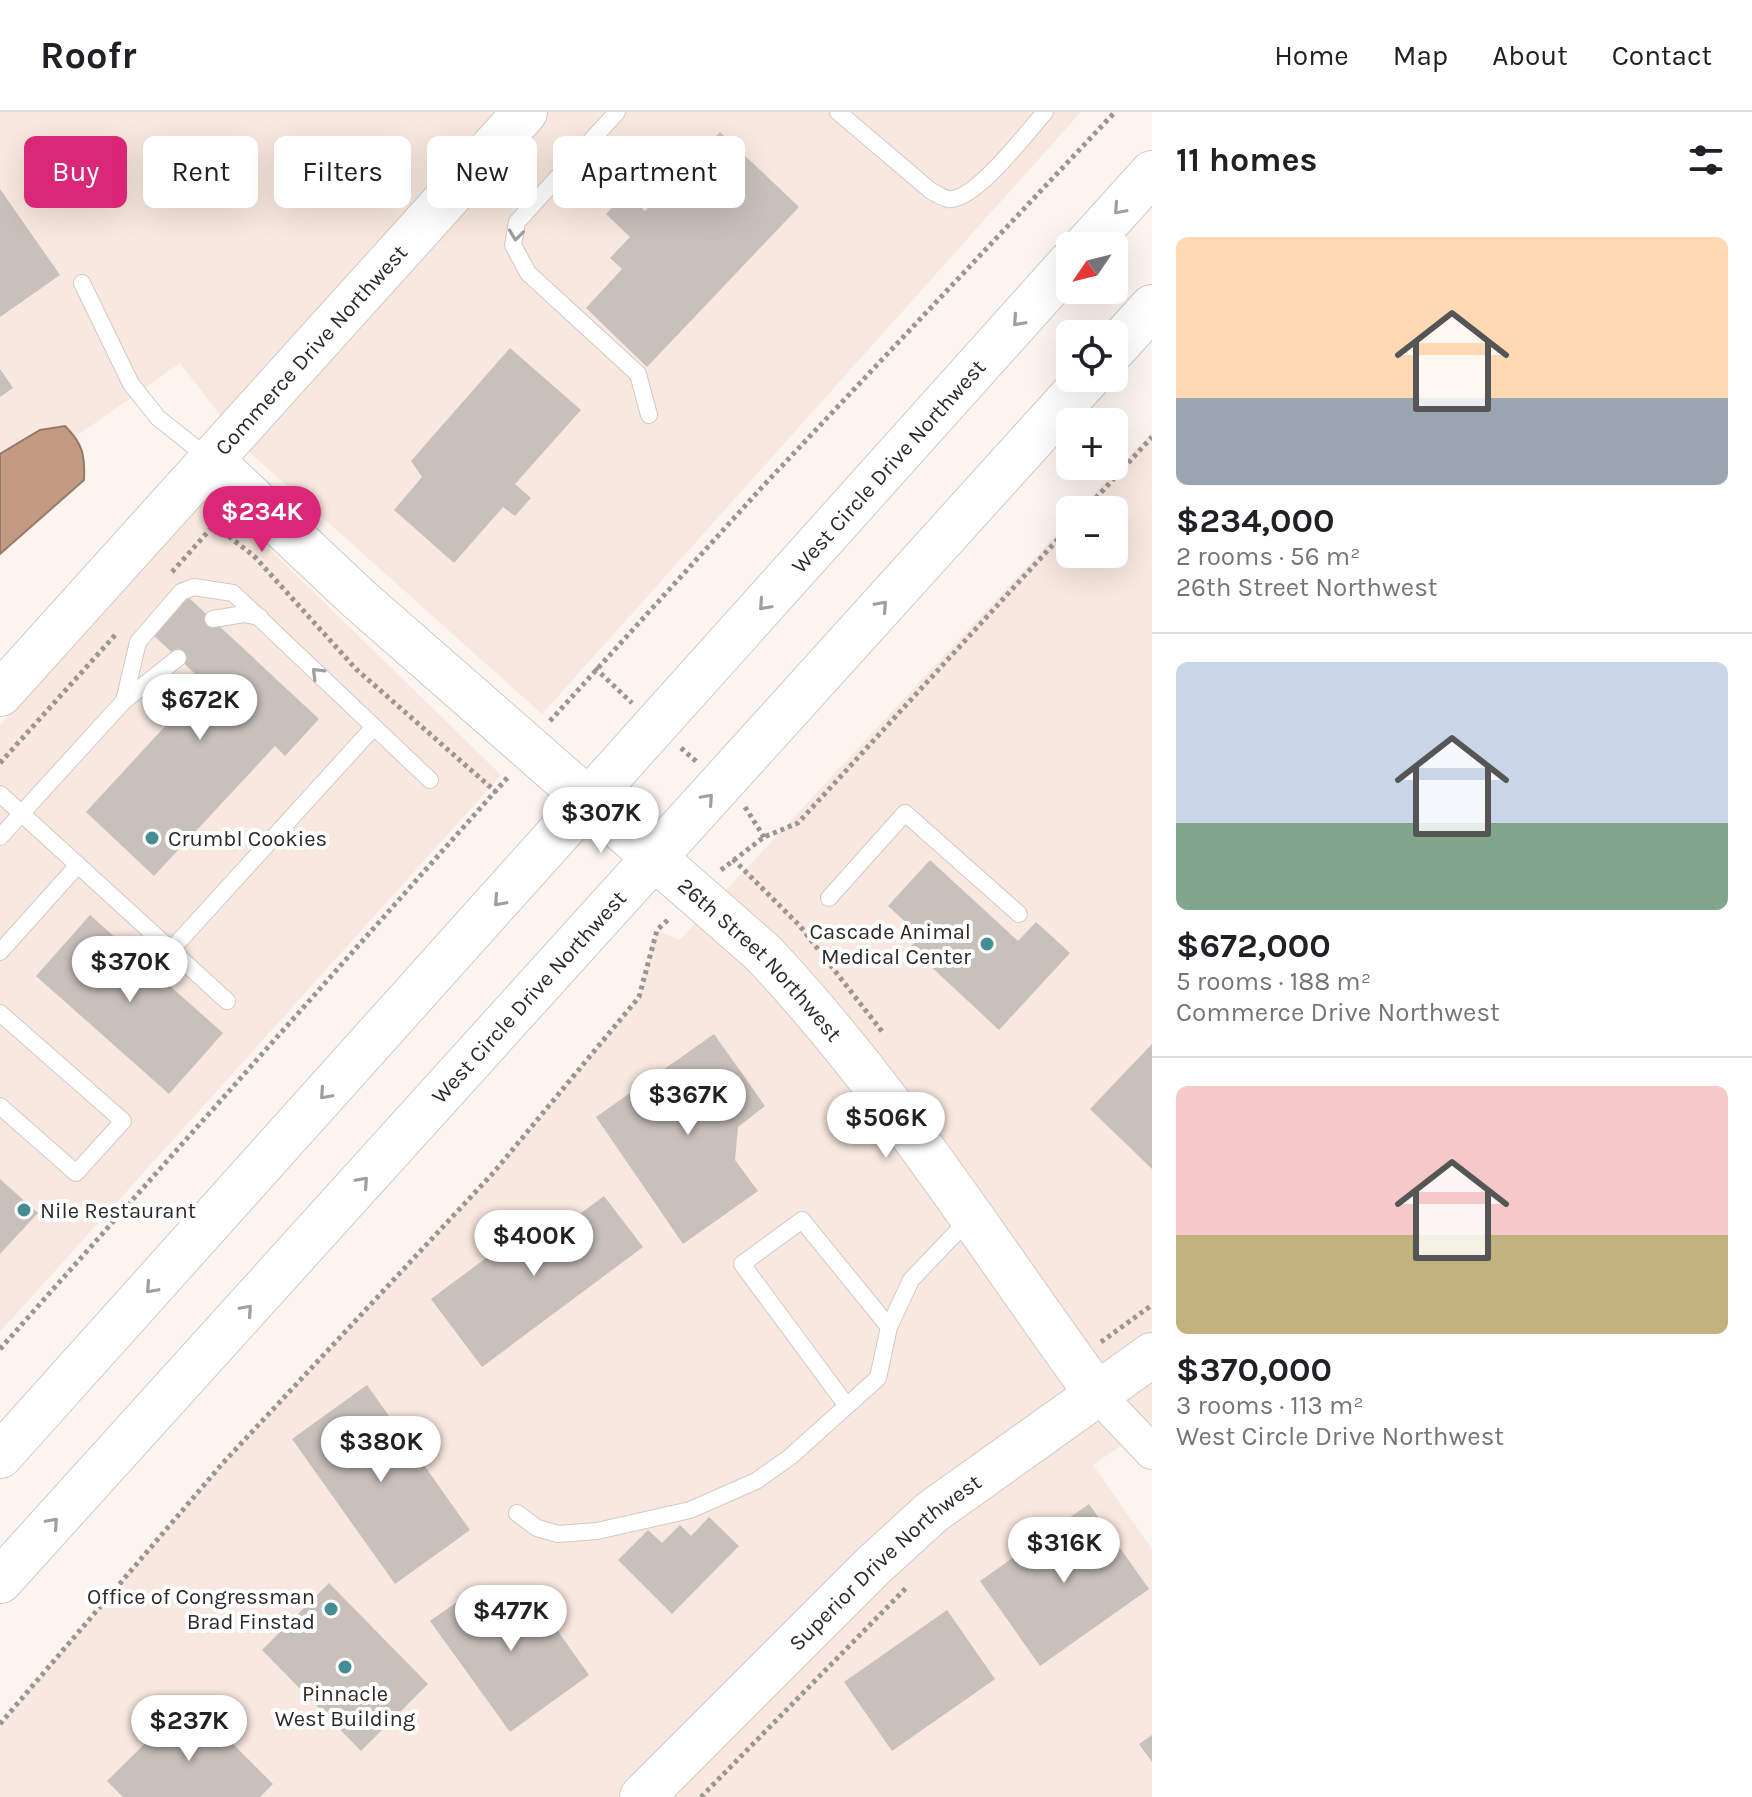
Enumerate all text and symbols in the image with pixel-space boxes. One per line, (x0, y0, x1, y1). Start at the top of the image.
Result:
text: Roofr (40, 33, 136, 78)
text: Home (1274, 39, 1349, 72)
text: Map (1393, 39, 1448, 72)
text: About (1492, 39, 1568, 72)
text: Contact (1612, 39, 1712, 72)
chip: Buy (24, 136, 127, 208)
chip: Rent (143, 136, 258, 208)
chip: Filters (274, 136, 411, 208)
chip: New (427, 136, 537, 208)
chip: Apartment (553, 136, 745, 208)
icon: filters (1684, 138, 1728, 182)
text: 11 homes (1176, 140, 1318, 180)
one-way arrow (1114, 200, 1128, 215)
one-way arrow (507, 228, 524, 241)
north arrow (1056, 232, 1128, 304)
map controls (1056, 232, 1128, 568)
street label: Commerce Drive Northwest (210, 240, 413, 461)
icon: home (1380, 289, 1524, 433)
one-way arrow (1013, 312, 1027, 327)
button: locate (1056, 320, 1128, 392)
street label: West Circle Drive Northwest (786, 354, 991, 579)
button: + (1056, 408, 1128, 480)
pin: $234K (206, 486, 318, 554)
text: $234K (221, 496, 303, 527)
button: − (1056, 496, 1128, 568)
text: $234,000 (1176, 501, 1335, 541)
text: 2 rooms · 56 m² (1176, 541, 1361, 572)
text: 26th Street Northwest (1176, 572, 1438, 603)
one-way arrow (759, 595, 773, 610)
one-way arrow (873, 601, 887, 616)
one-way arrow (312, 668, 326, 683)
pin: $672K (144, 674, 256, 742)
text: $672K (160, 684, 240, 715)
icon: home (1380, 714, 1524, 858)
pin: $307K (545, 787, 657, 855)
one-way arrow (699, 794, 713, 809)
text: $307K (561, 797, 641, 828)
place label: Crumbl Cookies (168, 826, 327, 852)
marker: Crumbl Cookies (143, 829, 161, 847)
street label: 26th Street Northwest (672, 872, 847, 1047)
street label: West Circle Drive Northwest (426, 885, 632, 1109)
one-way arrow (494, 891, 509, 906)
place label: Cascade Animal Medical Center (809, 919, 971, 970)
text: $672,000 (1176, 926, 1331, 966)
marker: Cascade Animal Medical Center (978, 935, 996, 953)
pin: $370K (74, 936, 186, 1004)
text: $370K (90, 946, 170, 977)
text: 5 rooms · 188 m² (1176, 966, 1371, 997)
text: Commerce Drive Northwest (1176, 997, 1500, 1028)
pin: $367K (632, 1069, 744, 1137)
text: $367K (648, 1079, 728, 1110)
one-way arrow (321, 1085, 335, 1100)
pin: $506K (830, 1092, 942, 1160)
text: $506K (845, 1102, 927, 1133)
icon: home (1380, 1138, 1524, 1282)
one-way arrow (354, 1177, 368, 1192)
place label: Nile Restaurant (40, 1198, 196, 1224)
marker: Nile Restaurant (15, 1201, 33, 1219)
pin: $400K (478, 1210, 590, 1278)
text: $400K (492, 1220, 576, 1251)
one-way arrow (147, 1278, 161, 1293)
one-way arrow (237, 1305, 251, 1320)
text: $370,000 (1176, 1350, 1332, 1390)
text: 3 rooms · 113 m² (1176, 1390, 1364, 1421)
pin: $380K (325, 1416, 437, 1484)
text: West Circle Drive Northwest (1176, 1421, 1504, 1452)
text: $380K (339, 1426, 423, 1457)
street label: Superior Drive Northwest (784, 1469, 986, 1657)
pin: $316K (1008, 1517, 1120, 1585)
one-way arrow (43, 1518, 57, 1533)
text: $316K (1026, 1527, 1102, 1558)
place label: Office of Congressman Brad Finstad (87, 1584, 315, 1635)
pin: $477K (455, 1585, 567, 1653)
text: $477K (473, 1595, 549, 1626)
marker: Office of Congressman Brad Finstad (322, 1600, 340, 1618)
marker: Pinnacle West Building (336, 1658, 354, 1676)
place label: Pinnacle West Building (275, 1681, 416, 1732)
pin: $237K (133, 1695, 245, 1763)
text: $237K (149, 1705, 229, 1736)

